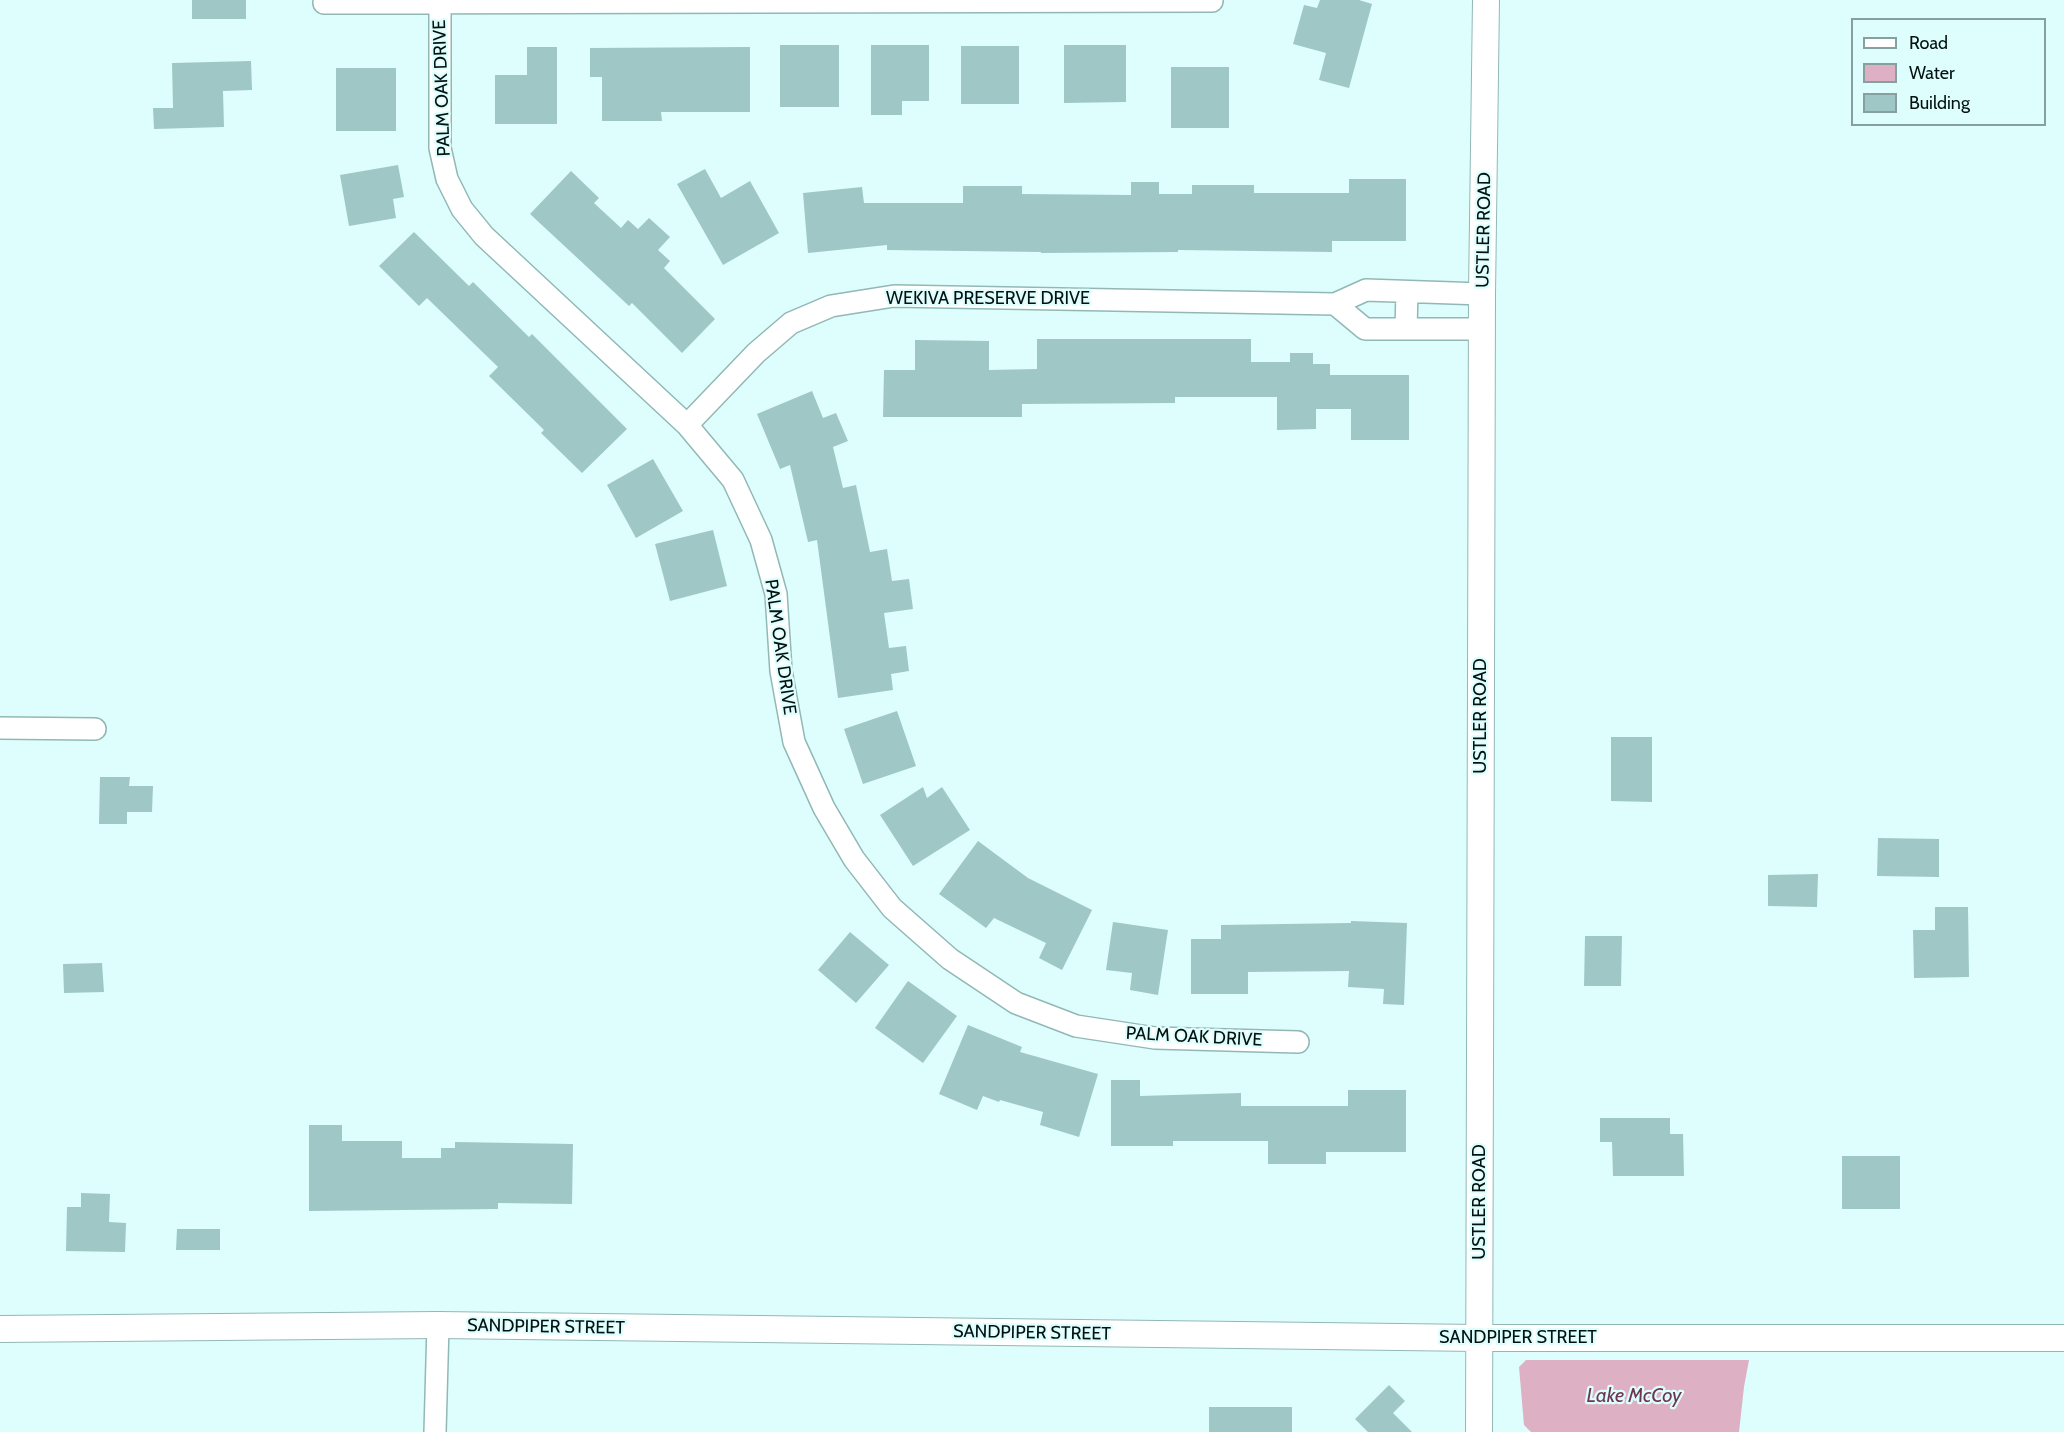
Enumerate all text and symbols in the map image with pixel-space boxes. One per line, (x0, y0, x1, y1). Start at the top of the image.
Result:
legend (1851, 18, 2046, 126)
street label: PALM OAK DRIVE (429, 19, 455, 157)
text: Road (1909, 32, 1948, 54)
text: Water (1909, 62, 1955, 84)
text: Building (1909, 92, 1970, 114)
street label: USTLER ROAD (1472, 172, 1496, 288)
street label: WEKIVA PRESERVE DRIVE (886, 288, 1090, 310)
street label: PALM OAK DRIVE (760, 578, 800, 716)
street label: USTLER ROAD (1470, 658, 1492, 774)
street label: PALM OAK DRIVE (1125, 1023, 1263, 1051)
street label: USTLER ROAD (1469, 1144, 1491, 1260)
street label: SANDPIPER STREET (467, 1315, 625, 1339)
street label: SANDPIPER STREET (953, 1321, 1111, 1345)
street label: SANDPIPER STREET (1439, 1327, 1597, 1349)
water label: Lake McCoy (1587, 1384, 1681, 1408)

